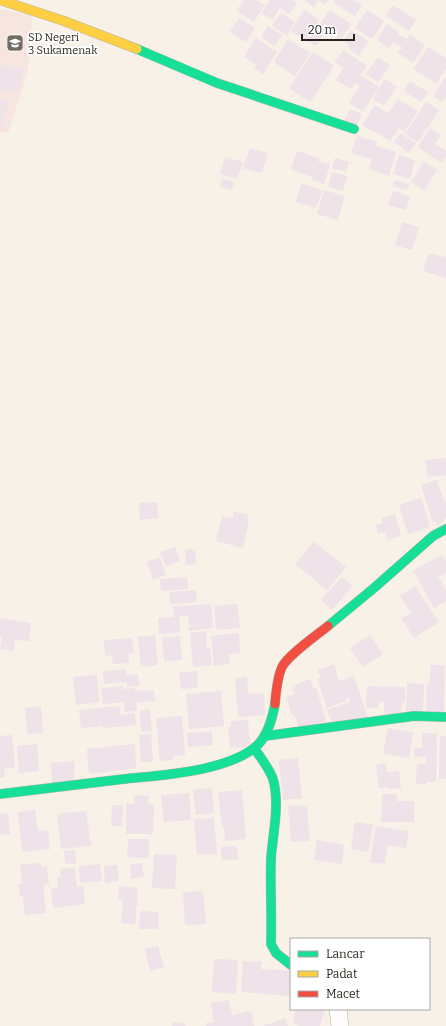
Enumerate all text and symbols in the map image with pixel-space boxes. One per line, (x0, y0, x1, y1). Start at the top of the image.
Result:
scale bar (302, 16, 354, 42)
text: 20 m (308, 23, 337, 37)
place label: SD Negeri 3 Sukamenak (28, 31, 98, 57)
school or university icon: SD Negeri 3 Sukamenak (5, 33, 25, 53)
legend (290, 938, 430, 1010)
text: Lancar (326, 947, 365, 961)
text: Padat (326, 967, 358, 981)
text: Macet (326, 987, 361, 1001)

